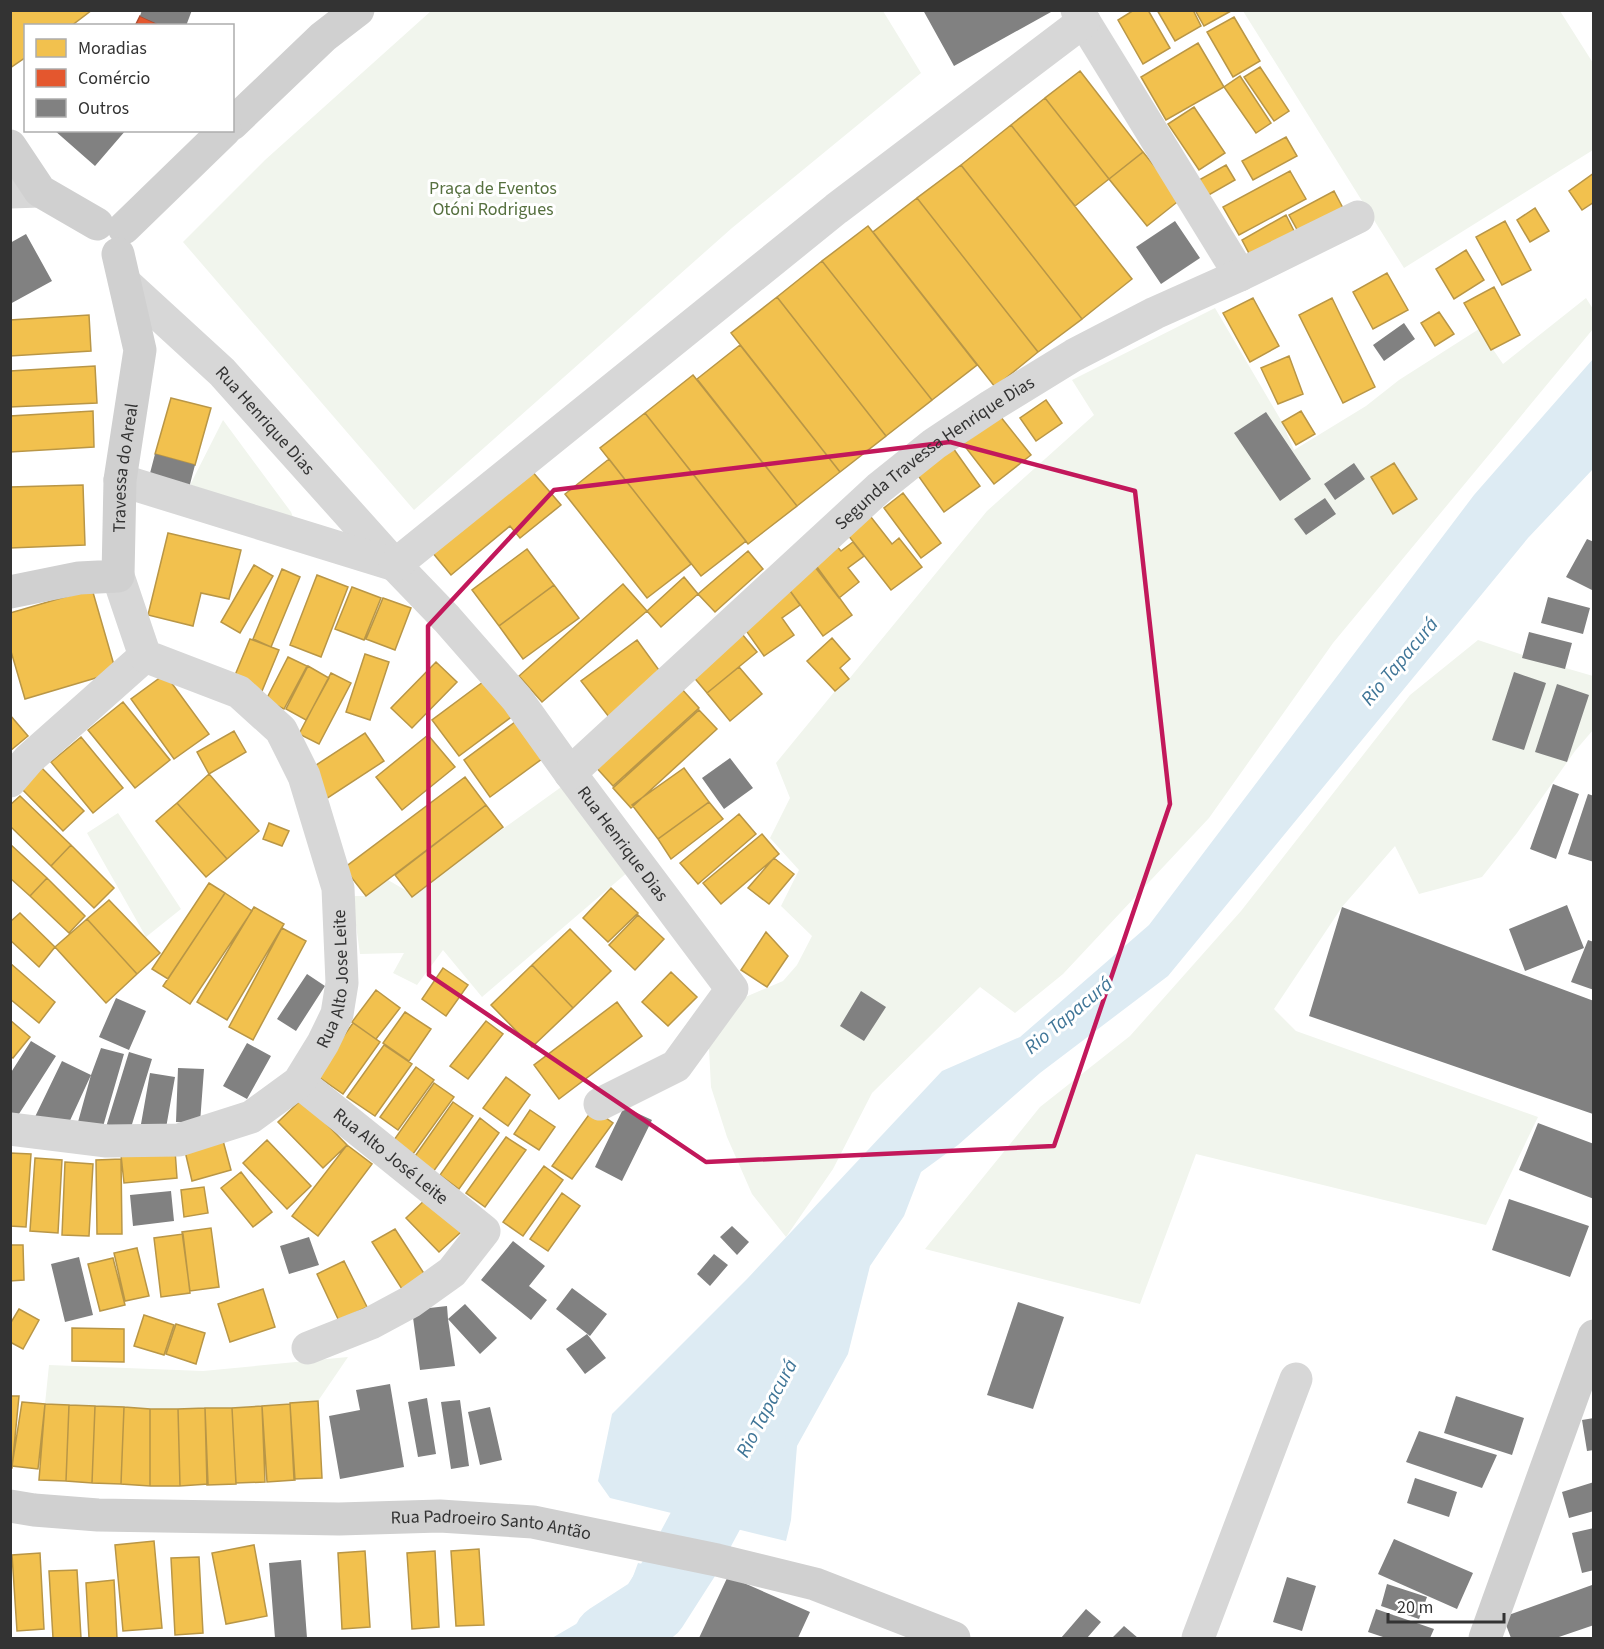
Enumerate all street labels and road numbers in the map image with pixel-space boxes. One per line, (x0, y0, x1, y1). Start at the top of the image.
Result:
street label: Rua Henrique Dias (209, 361, 320, 480)
street label: Segunda Travessa Henrique Dias (829, 370, 1039, 536)
street label: Travessa do Areal (107, 401, 145, 533)
street label: Rua Henrique Dias (571, 781, 674, 907)
street label: Rua Alto Jose Leite (310, 909, 355, 1052)
street label: Rua Alto José Leite (328, 1102, 454, 1211)
street label: Rua Padroeiro Santo Antão (390, 1504, 593, 1547)

